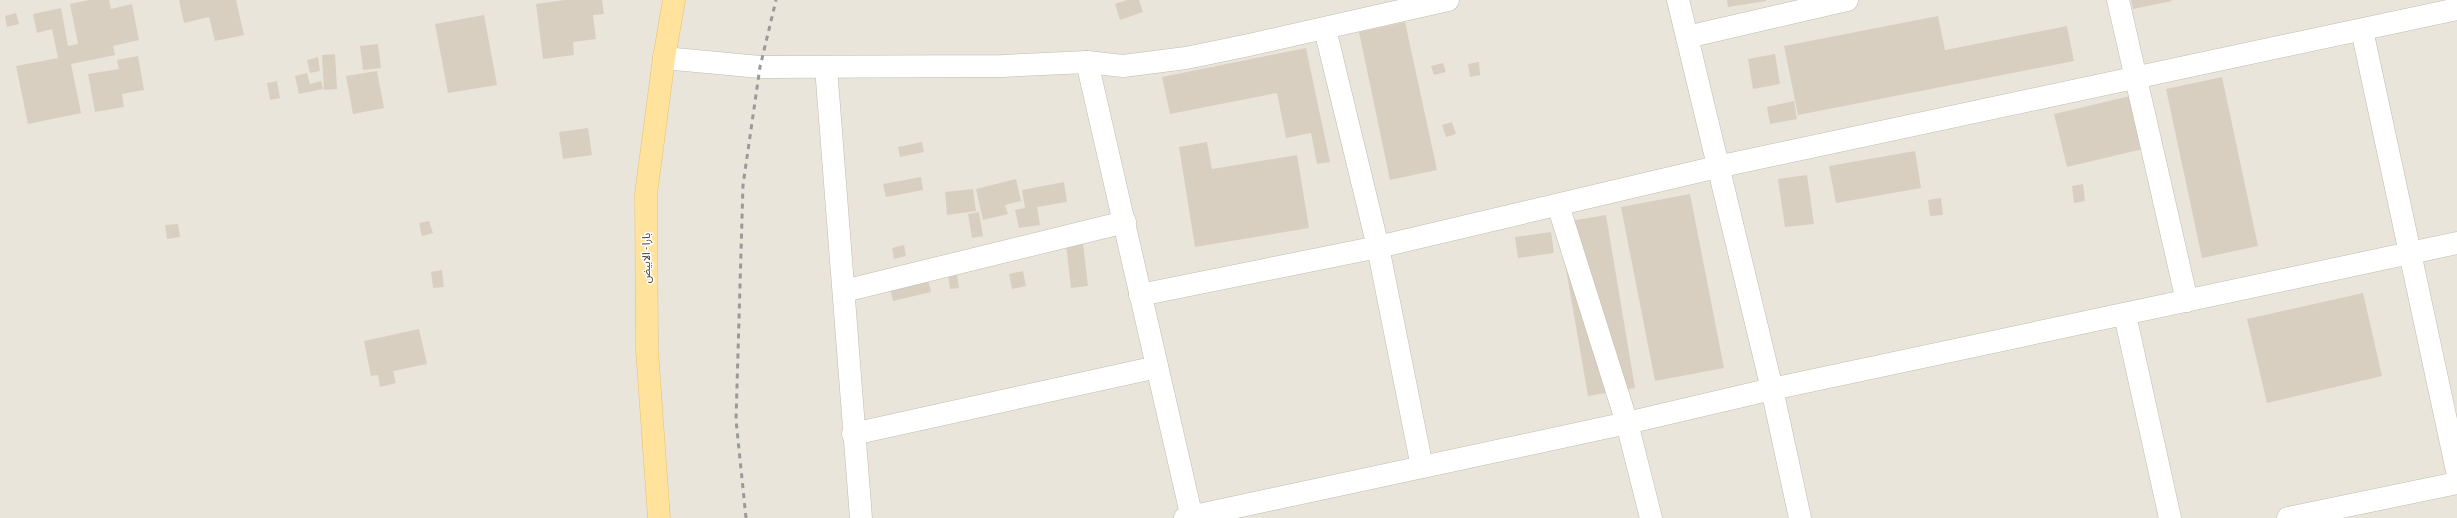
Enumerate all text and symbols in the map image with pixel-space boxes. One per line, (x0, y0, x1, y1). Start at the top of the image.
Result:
street label: بارا - الابيض (639, 233, 653, 283)

